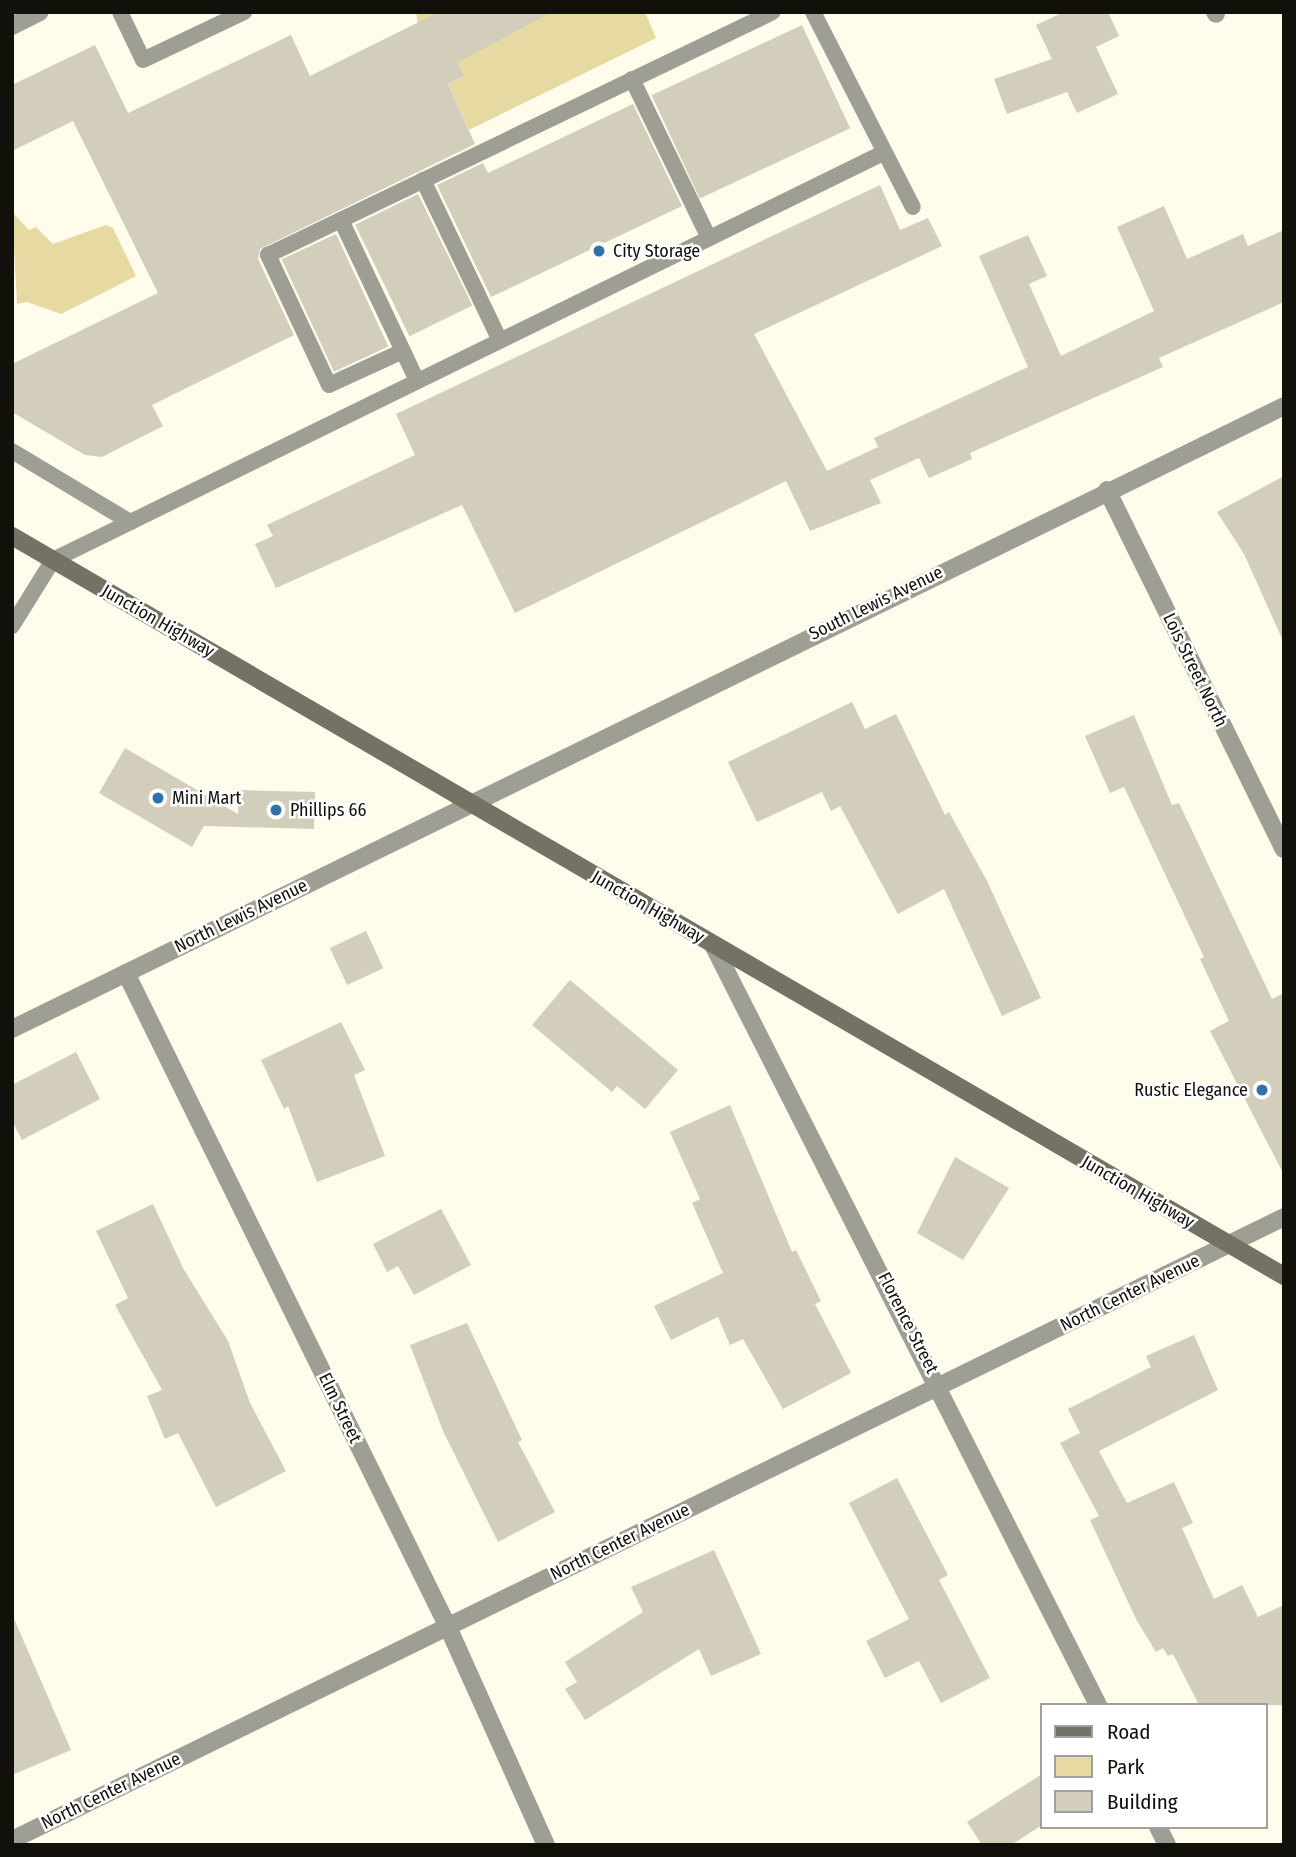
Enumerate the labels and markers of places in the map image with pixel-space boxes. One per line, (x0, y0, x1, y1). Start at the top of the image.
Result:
place label: City Storage (613, 240, 700, 262)
marker: City Storage (591, 243, 607, 259)
place label: Mini Mart (172, 787, 241, 809)
marker: Mini Mart (150, 790, 166, 806)
place label: Phillips 66 (290, 799, 366, 821)
marker: Phillips 66 (268, 802, 284, 818)
place label: Rustic Elegance (1134, 1079, 1248, 1101)
marker: Rustic Elegance (1254, 1082, 1270, 1098)

